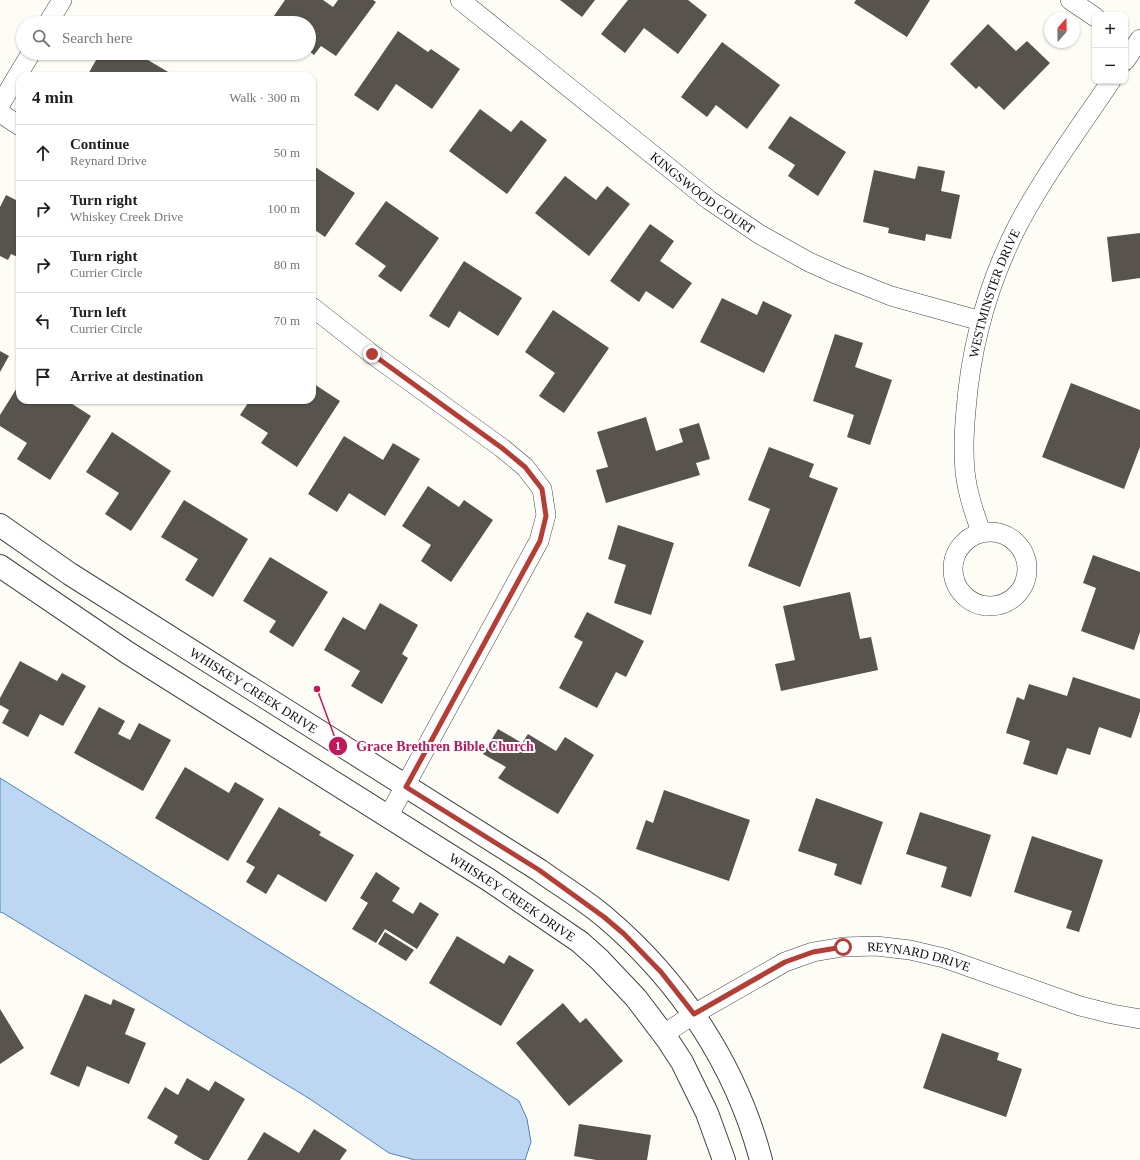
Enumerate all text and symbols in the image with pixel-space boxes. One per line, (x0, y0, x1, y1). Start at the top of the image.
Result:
north arrow (1044, 12, 1080, 48)
map controls (1092, 12, 1128, 84)
button: + (1092, 12, 1128, 48)
search box (16, 16, 316, 60)
icon: search (30, 27, 52, 49)
text: Search here (62, 30, 132, 46)
button: − (1092, 48, 1128, 84)
text: 4 min (32, 88, 73, 107)
text: Walk · 300 m (229, 90, 300, 105)
text: Continue (70, 136, 129, 152)
icon: ahead (32, 142, 54, 164)
text: 50 m (274, 145, 300, 160)
street label: KINGSWOOD COURT (648, 149, 758, 237)
text: Reynard Drive (70, 153, 147, 168)
text: Turn right (70, 192, 137, 208)
icon: right (32, 198, 54, 220)
text: 100 m (267, 201, 300, 216)
text: Whiskey Creek Drive (70, 209, 183, 224)
street label: WESTMINSTER DRIVE (966, 226, 1022, 359)
text: Turn right (70, 248, 137, 264)
icon: right (32, 254, 54, 276)
text: 80 m (274, 257, 300, 272)
text: Currier Circle (70, 265, 143, 280)
text: Turn left (70, 304, 127, 320)
icon: left (32, 310, 54, 332)
text: 70 m (274, 313, 300, 328)
text: Currier Circle (70, 321, 143, 336)
route end (363, 345, 381, 363)
icon: arrive (32, 366, 54, 388)
text: Arrive at destination (70, 368, 203, 384)
street label: WHISKEY CREEK DRIVE (187, 644, 321, 736)
callout: Grace Brethren Bible Church (328, 733, 542, 759)
text: 1 (335, 739, 341, 753)
text: Grace Brethren Bible Church (356, 739, 534, 754)
street label: WHISKEY CREEK DRIVE (447, 849, 578, 944)
route start (834, 938, 852, 956)
street label: REYNARD DRIVE (867, 939, 973, 974)

